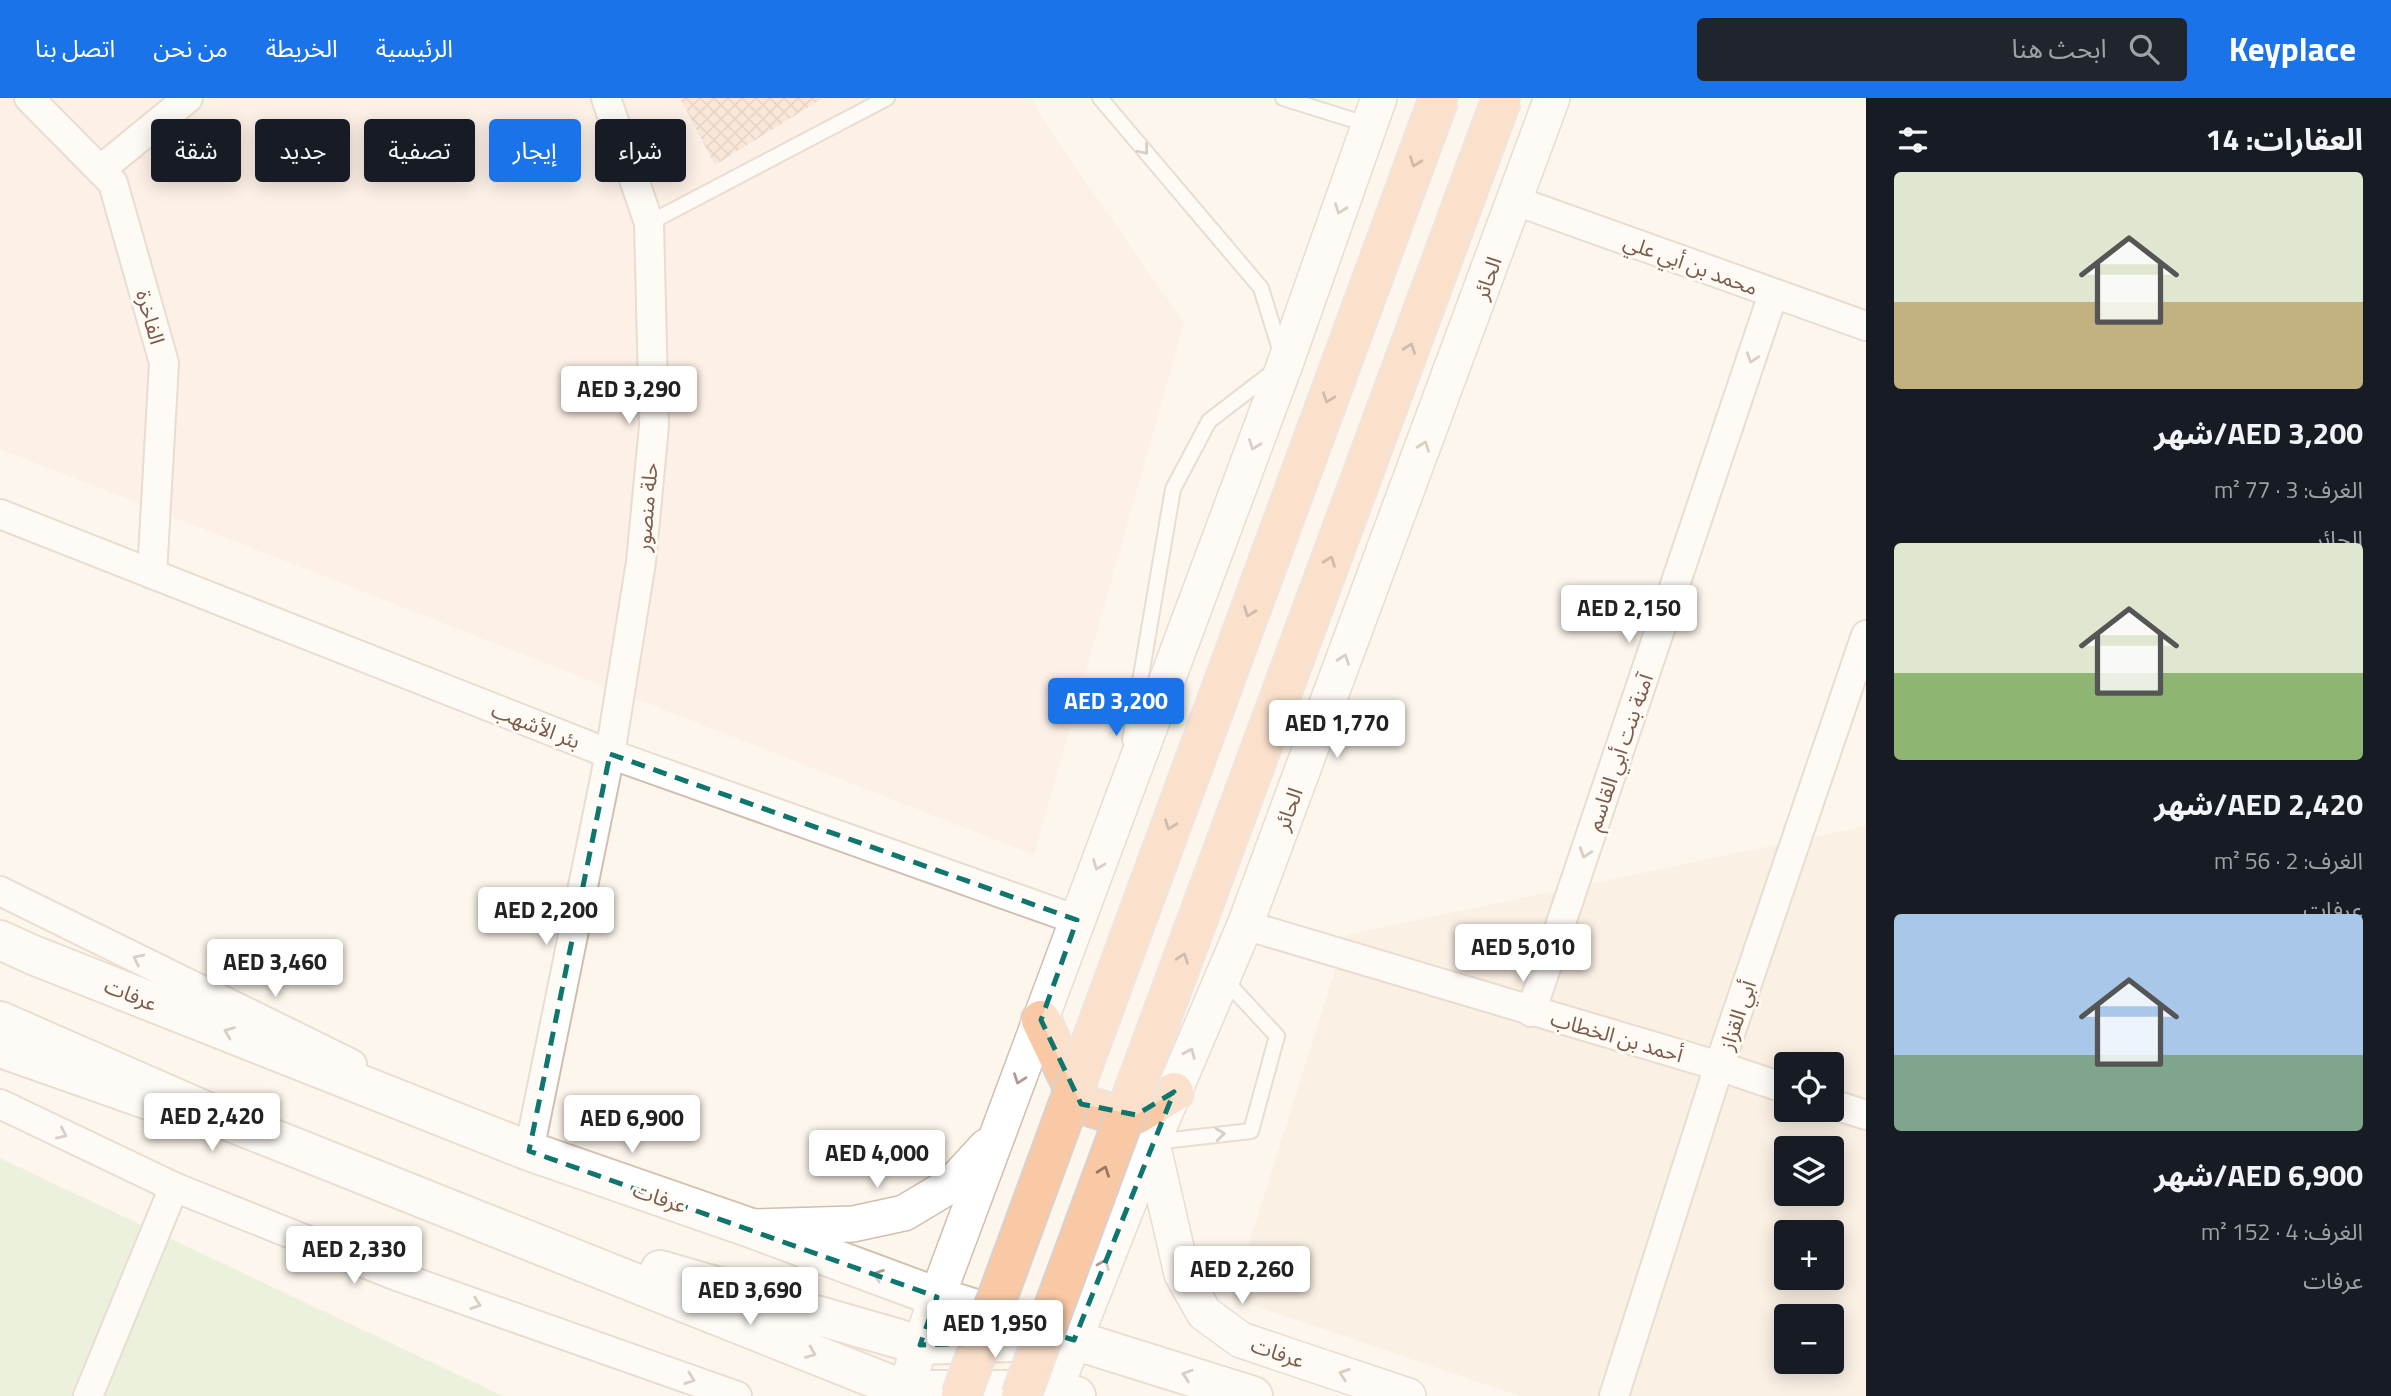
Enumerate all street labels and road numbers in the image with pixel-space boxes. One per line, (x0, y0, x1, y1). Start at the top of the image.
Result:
street label: محمد بن أبي علي (1619, 225, 1763, 304)
street label: الحائر (1464, 252, 1510, 305)
street label: الفاخرة (128, 286, 174, 348)
street label: حلة منصور (626, 461, 666, 554)
street label: آمنة بنت أبي القاسم (1577, 668, 1662, 835)
street label: بئر الأشهب (487, 693, 585, 757)
street label: الحائر (1265, 783, 1311, 836)
street label: عرفات (100, 969, 162, 1019)
street label: أبي القزاز (1710, 976, 1765, 1055)
street label: أحمد بن الخطاب (1547, 1002, 1687, 1070)
street label: عرفات (629, 1173, 691, 1221)
street label: عرفات (1247, 1328, 1309, 1376)

